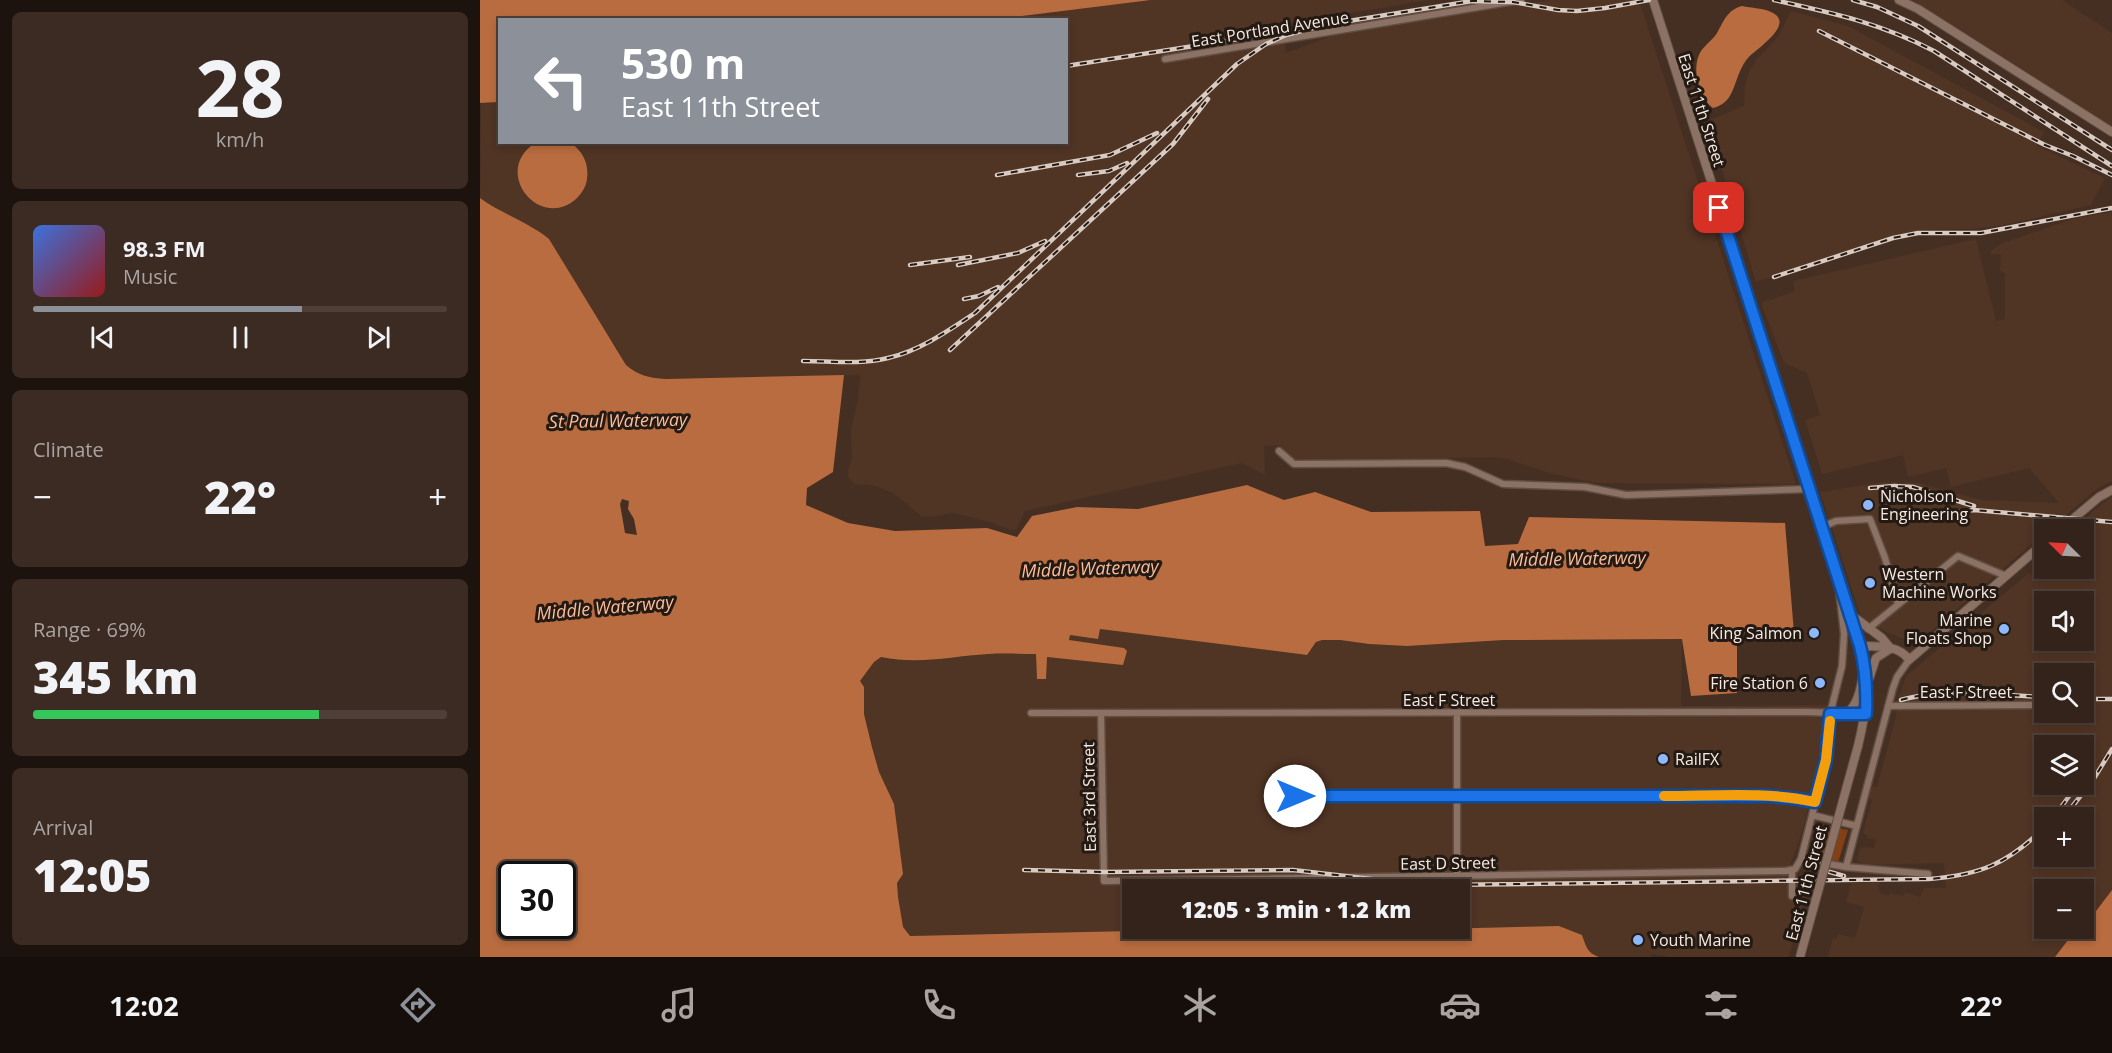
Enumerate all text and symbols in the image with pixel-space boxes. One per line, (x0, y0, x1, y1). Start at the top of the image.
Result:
street label: East Portland Avenue (1190, 6, 1350, 52)
text: 28 (195, 34, 285, 140)
text: 530 m (621, 34, 745, 91)
icon: left (522, 42, 600, 120)
street label: East 11th Street (1673, 51, 1731, 170)
text: East 11th Street (621, 88, 820, 125)
text: km/h (216, 126, 264, 153)
pin (1693, 182, 1744, 233)
icon: arrive (1702, 191, 1735, 224)
text: 98.3 FM (123, 233, 206, 263)
text: Music (123, 263, 177, 290)
icon: previous (86, 321, 119, 354)
icon: pause (224, 321, 257, 354)
icon: next (362, 321, 395, 354)
water label: St Paul Waterway (549, 407, 689, 433)
text: Climate (33, 436, 104, 463)
text: 22° (204, 466, 276, 527)
text: − (33, 474, 52, 519)
text: + (428, 474, 447, 519)
place label: Nicholson Engineering (1880, 485, 1969, 525)
marker: Nicholson Engineering (1861, 498, 1875, 512)
north arrow (2034, 519, 2094, 579)
map controls (2034, 519, 2094, 939)
water label: Middle Waterway (1508, 545, 1648, 571)
water label: Middle Waterway (1021, 554, 1161, 582)
place label: Western Machine Works (1882, 563, 1997, 603)
marker: Western Machine Works (1863, 576, 1877, 590)
water label: Middle Waterway (535, 589, 676, 625)
button: sound (2034, 591, 2094, 651)
place label: Marine Floats Shop (1906, 609, 1992, 649)
text: Range · 69% (33, 616, 146, 643)
place label: King Salmon (1710, 622, 1802, 644)
marker: Marine Floats Shop (1997, 622, 2011, 636)
marker: King Salmon (1807, 626, 1821, 640)
text: 345 km (33, 646, 198, 707)
button: search (2034, 663, 2094, 723)
place label: Fire Station 6 (1710, 672, 1808, 694)
marker: Fire Station 6 (1813, 676, 1827, 690)
street label: East F Street (1920, 681, 2012, 703)
street label: East F Street (1403, 689, 1495, 711)
button: layers (2034, 735, 2094, 795)
street label: East 3rd Street (1077, 742, 1101, 852)
place label: RailFX (1675, 748, 1720, 770)
marker: RailFX (1656, 752, 1670, 766)
position arrow (1263, 764, 1327, 828)
button: + (2034, 807, 2094, 867)
text: Arrival (33, 814, 93, 841)
street label: East 11th Street (1780, 823, 1832, 943)
text: 12:05 (33, 844, 151, 905)
street label: East D Street (1400, 851, 1496, 875)
speed limit sign: 30 (498, 861, 576, 939)
button: − (2034, 879, 2094, 939)
text: 12:05 · 3 min · 1.2 km (1181, 894, 1411, 924)
place label: Youth Marine (1650, 929, 1751, 951)
marker: Youth Marine (1631, 933, 1645, 947)
icon: directions (397, 984, 439, 1026)
icon: music (658, 984, 700, 1026)
icon: phone (918, 984, 960, 1026)
icon: climate (1179, 984, 1221, 1026)
icon: car (1439, 984, 1481, 1026)
icon: filters (1700, 984, 1742, 1026)
text: 12:02 (109, 987, 179, 1024)
text: 22° (1960, 987, 2003, 1024)

